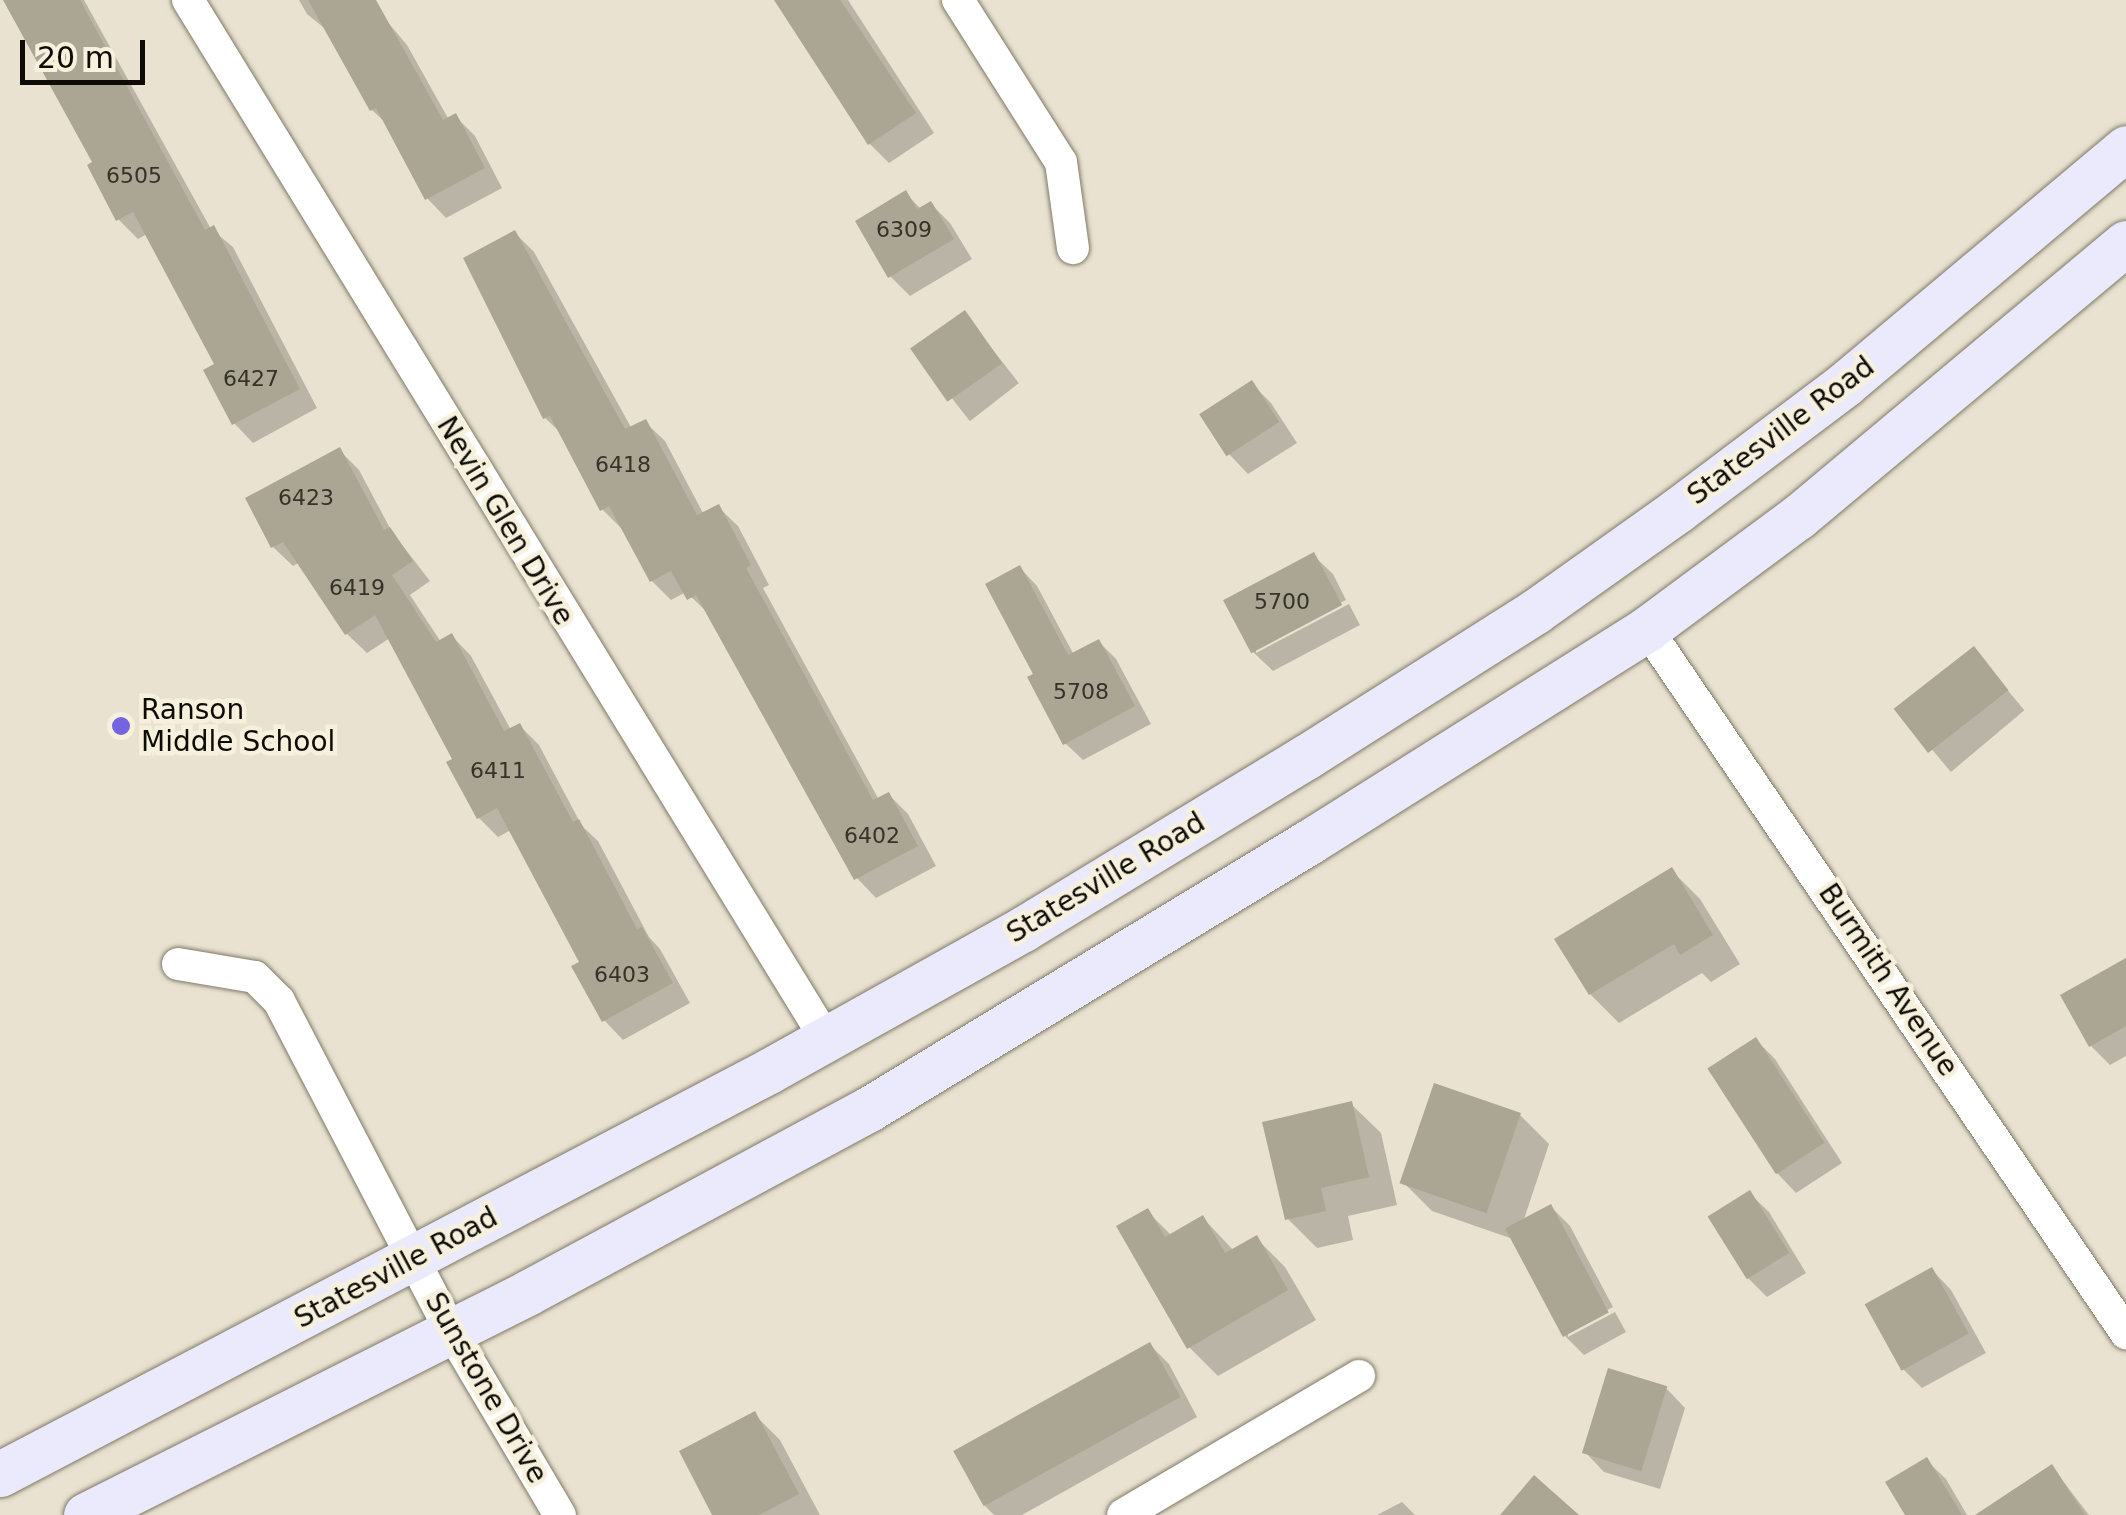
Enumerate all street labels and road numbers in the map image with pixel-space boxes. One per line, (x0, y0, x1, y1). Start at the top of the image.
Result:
street label: Statesville Road (1681, 350, 1881, 512)
street label: Nevin Glen Drive (430, 411, 580, 631)
street label: Statesville Road (1001, 806, 1211, 950)
street label: Burmith Avenue (1811, 877, 1965, 1083)
street label: Statesville Road (289, 1200, 503, 1336)
street label: Sunstone Drive (418, 1287, 554, 1489)

